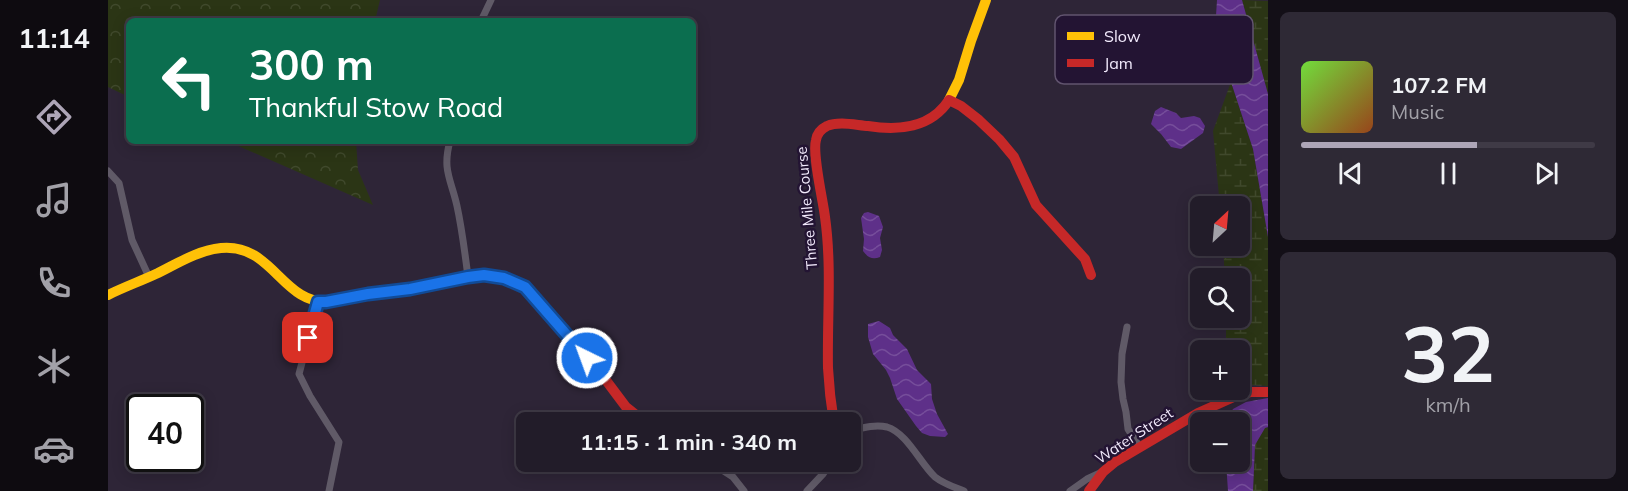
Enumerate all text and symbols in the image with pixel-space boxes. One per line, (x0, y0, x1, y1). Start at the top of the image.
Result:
legend (1055, 15, 1253, 84)
text: 11:14 (18, 21, 90, 55)
text: Slow (1104, 26, 1141, 46)
text: 300 m (249, 38, 374, 91)
icon: left (150, 42, 228, 120)
text: Jam (1104, 53, 1133, 73)
text: 107.2 FM (1391, 71, 1487, 99)
text: Thankful Stow Road (249, 90, 503, 124)
icon: directions (33, 96, 75, 138)
text: Music (1391, 99, 1444, 124)
street label: Three Mile Course (792, 146, 821, 270)
icon: previous (1334, 157, 1367, 190)
icon: pause (1432, 157, 1465, 190)
icon: next (1530, 157, 1563, 190)
icon: music (33, 179, 75, 221)
north arrow (1190, 196, 1250, 256)
map controls (1190, 196, 1250, 472)
icon: phone (33, 262, 75, 304)
button: search (1190, 268, 1250, 328)
text: 32 (1401, 304, 1495, 402)
pin (282, 312, 333, 363)
icon: arrive (291, 321, 324, 354)
position arrow (555, 326, 619, 390)
button: + (1190, 340, 1250, 400)
icon: climate (33, 345, 75, 387)
text: km/h (1425, 392, 1471, 417)
speed limit sign: 40 (126, 394, 204, 472)
street label: Water Street (1091, 403, 1176, 468)
button: − (1190, 412, 1250, 472)
icon: car (33, 428, 75, 470)
text: 11:15 · 1 min · 340 m (580, 428, 797, 456)

